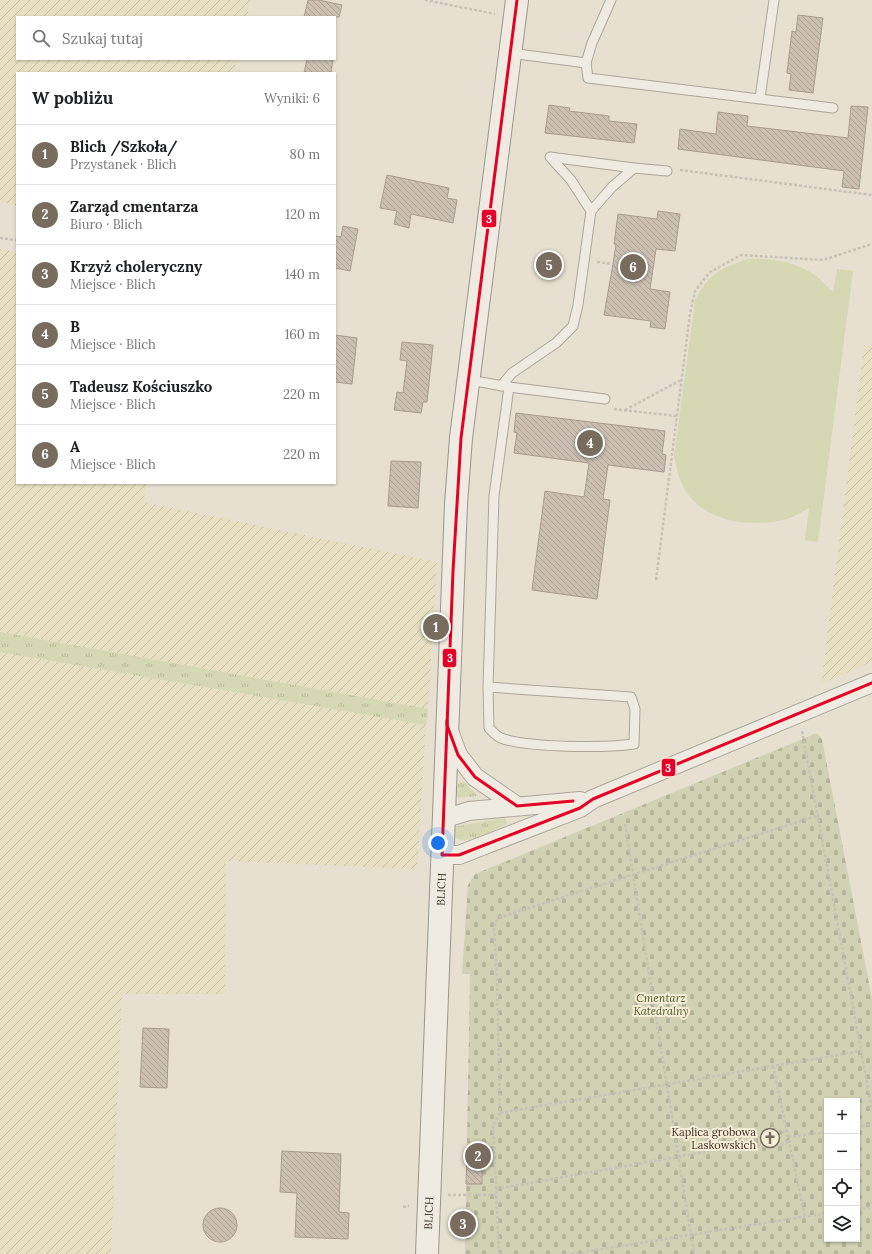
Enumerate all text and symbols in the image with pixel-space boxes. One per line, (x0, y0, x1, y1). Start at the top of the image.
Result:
search box (16, 16, 336, 60)
icon: search (30, 27, 52, 49)
text: Szukaj tutaj (62, 29, 143, 48)
text: W pobliżu (32, 87, 113, 109)
text: Wyniki: 6 (264, 90, 320, 107)
text: Blich /Szkoła/ (70, 137, 177, 156)
text: 1 (42, 146, 48, 163)
text: 80 m (290, 146, 320, 163)
text: Przystanek · Blich (70, 156, 177, 173)
text: Zarząd cmentarza (70, 197, 198, 216)
text: 2 (42, 206, 48, 223)
text: 120 m (285, 206, 320, 223)
line badge: 3 (481, 209, 497, 228)
text: 3 (486, 212, 492, 226)
text: Biuro · Blich (70, 216, 143, 233)
pin: 5 (536, 250, 562, 280)
pin: 6 (620, 252, 646, 282)
text: Krzyż choleryczny (70, 257, 202, 276)
text: 3 (41, 266, 49, 283)
text: 140 m (285, 266, 320, 283)
text: Miejsce · Blich (70, 276, 156, 293)
text: B (70, 317, 80, 336)
text: 4 (41, 326, 49, 343)
text: 160 m (285, 326, 320, 343)
text: Miejsce · Blich (70, 336, 156, 353)
text: Tadeusz Kościuszko (70, 377, 212, 396)
text: 5 (41, 386, 49, 403)
text: 220 m (283, 386, 320, 403)
text: Miejsce · Blich (70, 396, 156, 413)
pin: 4 (577, 428, 603, 458)
text: A (70, 437, 80, 456)
text: 6 (41, 446, 49, 463)
text: 220 m (283, 446, 320, 463)
text: Miejsce · Blich (70, 456, 156, 473)
pin: 1 (423, 612, 449, 642)
line badge: 3 (442, 648, 457, 668)
text: 3 (447, 651, 453, 665)
line badge: 3 (661, 758, 676, 777)
text: 3 (665, 761, 671, 775)
your location (428, 833, 448, 853)
street label: BLICH (433, 873, 449, 906)
park label: Cmentarz Katedralny (633, 991, 689, 1018)
map controls (824, 1098, 860, 1242)
button: + (824, 1098, 860, 1134)
place label: Kaplica grobowa Laskowskich (671, 1125, 756, 1152)
church icon: Kaplica grobowa Laskowskich (759, 1127, 781, 1149)
button: − (824, 1134, 860, 1170)
pin: 2 (465, 1141, 491, 1171)
button: locate (824, 1170, 860, 1206)
street label: BLICH (421, 1196, 436, 1230)
button: layers (824, 1206, 860, 1242)
pin: 3 (450, 1209, 476, 1239)

